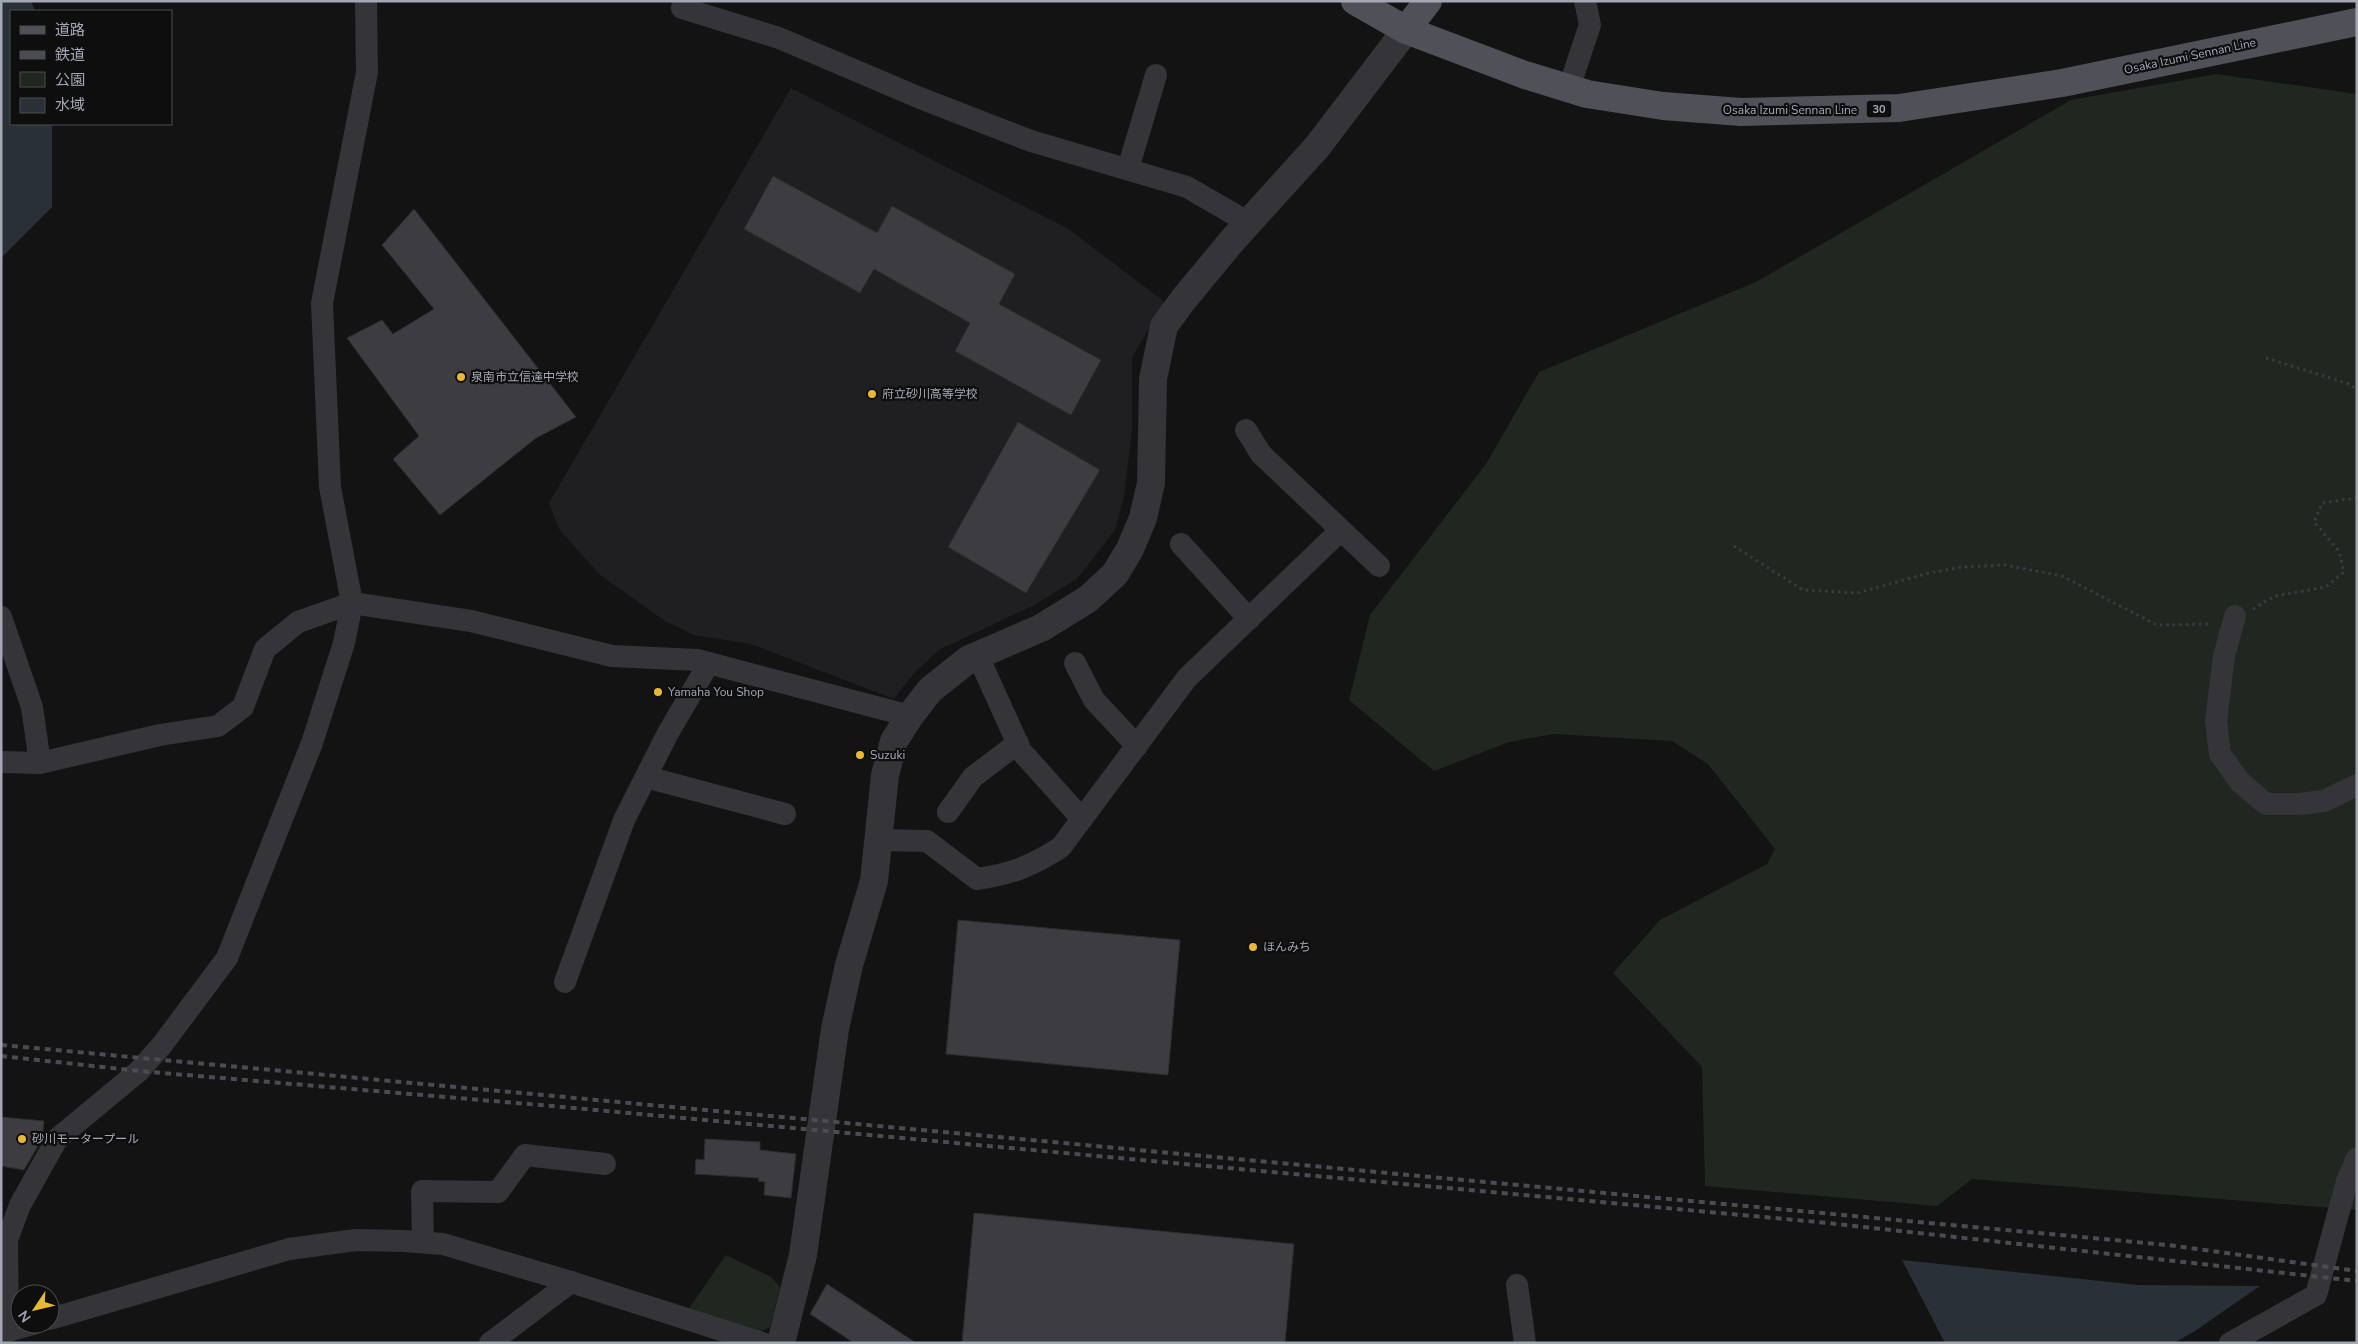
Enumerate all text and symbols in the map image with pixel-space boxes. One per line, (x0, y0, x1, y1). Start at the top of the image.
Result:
legend (10, 10, 172, 125)
text: 道路 (55, 20, 85, 40)
street label: Osaka Izumi Sennan Line (2123, 34, 2257, 78)
text: 鉄道 (55, 45, 85, 65)
text: 公園 (55, 70, 85, 90)
text: 水域 (55, 95, 85, 115)
road number: 30 (1866, 100, 1892, 118)
street label: Osaka Izumi Sennan Line (1723, 102, 1857, 118)
place label: 泉南市立信達中学校 (471, 369, 579, 385)
marker: 泉南市立信達中学校 (455, 371, 467, 383)
place label: 府立砂川高等学校 (882, 386, 978, 402)
marker: 府立砂川高等学校 (866, 388, 878, 400)
place label: Yamaha You Shop (667, 684, 764, 700)
marker: Yamaha You Shop (652, 686, 664, 698)
place label: Suzuki (870, 747, 905, 763)
marker: Suzuki (854, 749, 866, 761)
place label: ほんみち (1263, 939, 1311, 955)
marker: ほんみち (1247, 941, 1259, 953)
place label: 砂川モータープール (32, 1131, 139, 1147)
marker: 砂川モータープール (16, 1133, 28, 1145)
north arrow (10, 1284, 60, 1334)
text: N (14, 1306, 36, 1326)

